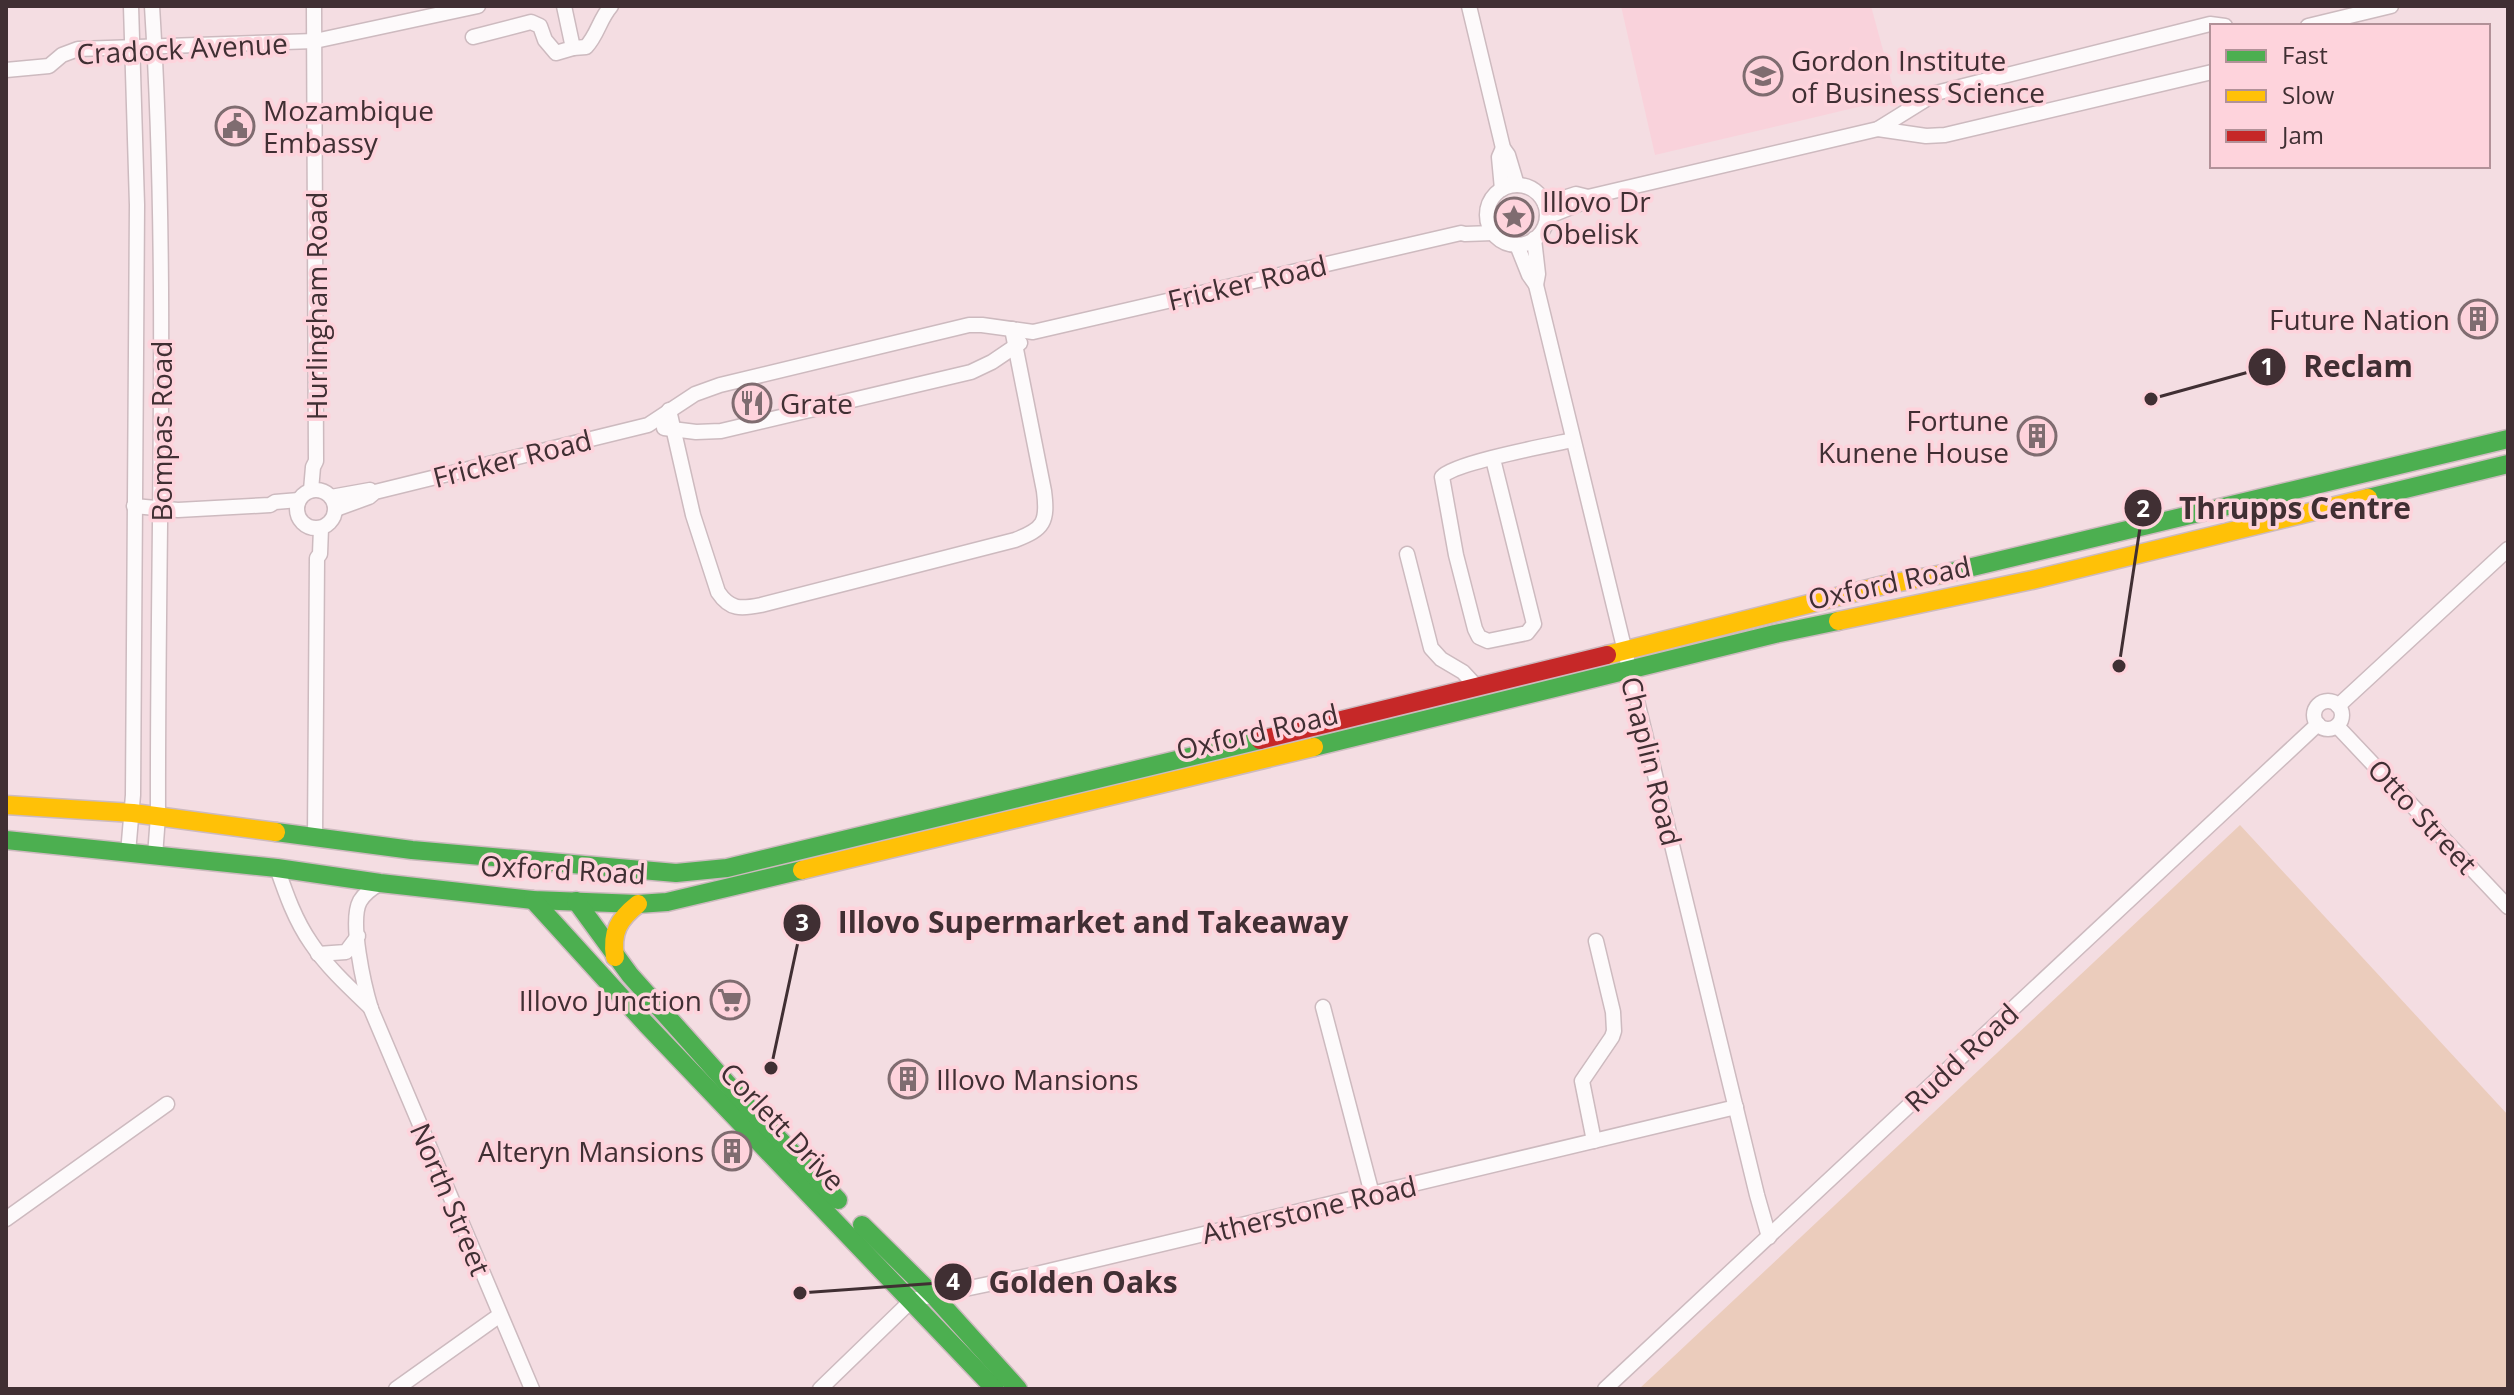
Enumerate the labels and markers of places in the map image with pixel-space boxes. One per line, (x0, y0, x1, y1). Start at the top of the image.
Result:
place label: Gordon Institute of Business Science (1791, 41, 2045, 111)
school or university icon: Gordon Institute of Business Science (1742, 55, 1784, 97)
place label: Mozambique Embassy (263, 91, 434, 161)
public building icon: Mozambique Embassy (214, 105, 256, 147)
place label: Illovo Dr Obelisk (1542, 182, 1651, 252)
place icon: Illovo Dr Obelisk (1493, 196, 1535, 238)
building icon: Future Nation (2457, 298, 2499, 340)
place label: Future Nation (2269, 300, 2450, 338)
callout: Reclam (2247, 340, 2429, 394)
restaurant icon: Grate (731, 382, 773, 424)
place label: Grate (780, 384, 853, 422)
place label: Fortune Kunene House (1818, 401, 2009, 471)
building icon: Fortune Kunene House (2016, 415, 2058, 457)
callout: Thrupps Centre (2123, 481, 2427, 535)
callout: Illovo Supermarket and Takeaway (782, 896, 1364, 950)
supermarket icon: Illovo Junction (709, 979, 751, 1021)
place label: Illovo Junction (519, 981, 702, 1019)
building icon: Illovo Mansions (887, 1058, 929, 1100)
place label: Illovo Mansions (936, 1060, 1139, 1098)
building icon: Alteryn Mansions (711, 1130, 753, 1172)
place label: Alteryn Mansions (478, 1132, 704, 1170)
callout: Golden Oaks (933, 1255, 1194, 1309)

